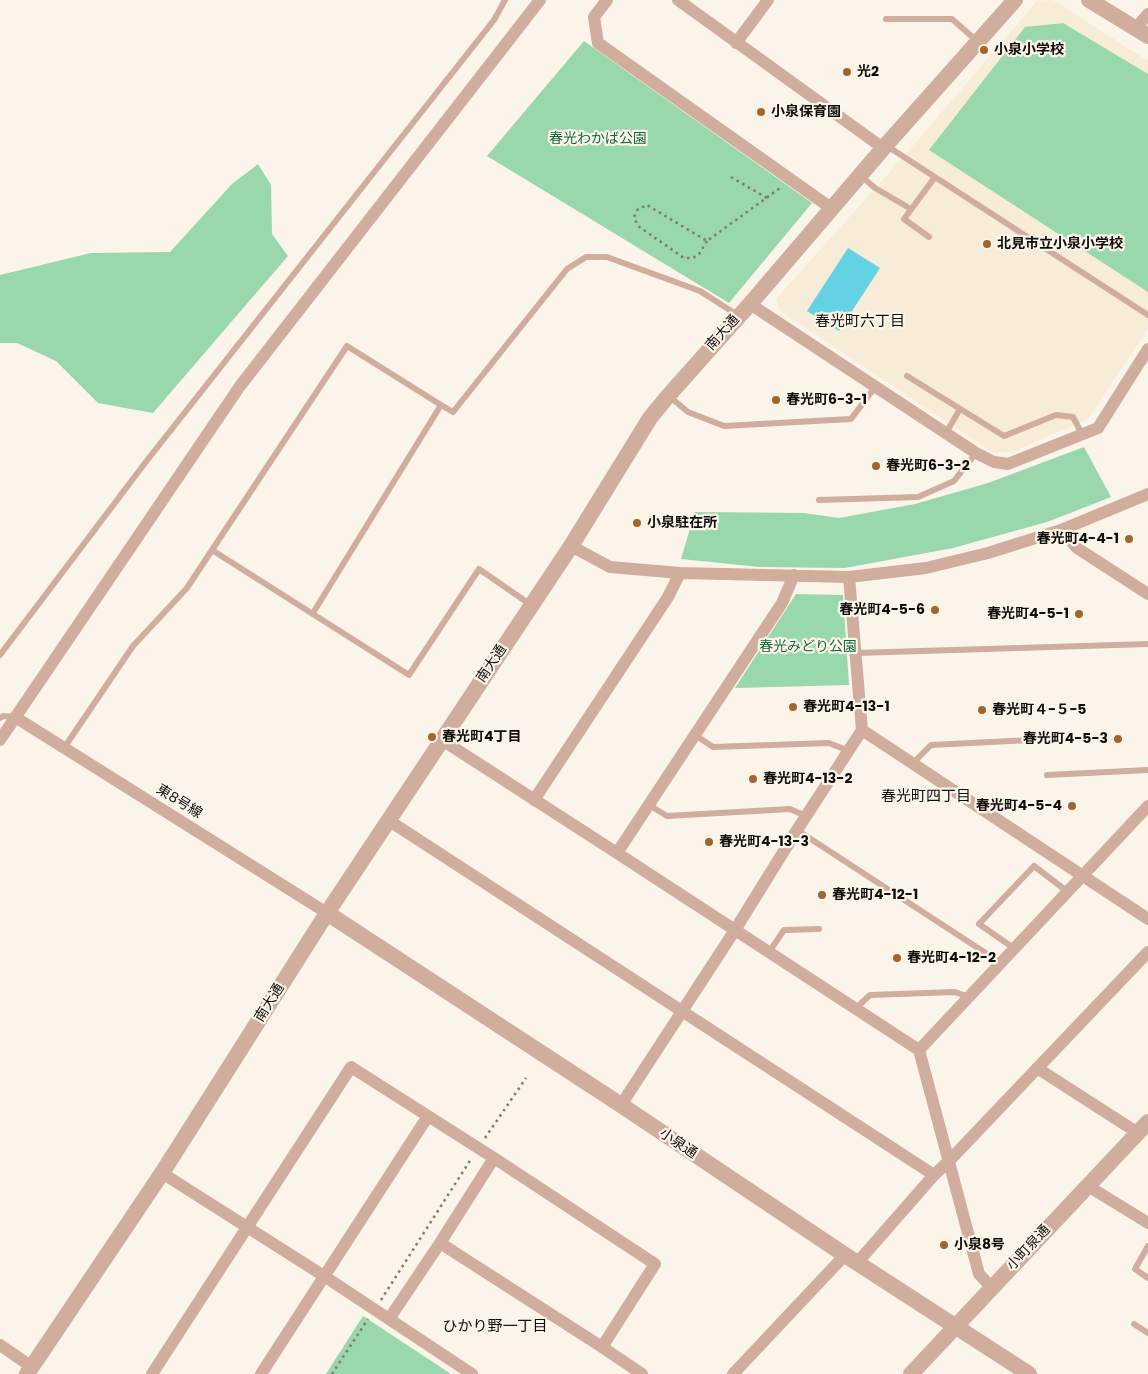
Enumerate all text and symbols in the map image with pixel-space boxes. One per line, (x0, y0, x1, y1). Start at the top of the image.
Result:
place label: 小泉小学校 (994, 42, 1064, 58)
marker: 小泉小学校 (978, 44, 990, 56)
place label: 光2 (857, 64, 879, 80)
marker: 光2 (841, 66, 853, 78)
place label: 小泉保育園 (771, 104, 841, 120)
marker: 小泉保育園 (755, 106, 767, 118)
park label: 春光わかば公園 (549, 131, 647, 147)
place label: 北見市立小泉小学校 (997, 236, 1123, 252)
marker: 北見市立小泉小学校 (981, 238, 993, 250)
street label: 南大通 (703, 312, 743, 354)
district label: 春光町六丁目 (815, 313, 905, 331)
place label: 春光町6-3-1 (786, 392, 867, 408)
marker: 春光町6-3-1 (770, 394, 782, 406)
place label: 春光町6-3-2 (886, 458, 970, 474)
marker: 春光町6-3-2 (870, 460, 882, 472)
place label: 小泉駐在所 (647, 515, 717, 531)
marker: 小泉駐在所 (631, 517, 643, 529)
place label: 春光町4-4-1 (1037, 531, 1119, 547)
marker: 春光町4-4-1 (1123, 533, 1135, 545)
place label: 春光町4-5-6 (839, 602, 925, 618)
marker: 春光町4-5-6 (929, 604, 941, 616)
place label: 春光町4-5-1 (987, 606, 1069, 622)
marker: 春光町4-5-1 (1073, 608, 1085, 620)
park label: 春光みどり公園 (759, 639, 857, 655)
street label: 南大通 (473, 642, 511, 686)
place label: 春光町4-13-1 (803, 699, 890, 715)
marker: 春光町4-13-1 (787, 701, 799, 713)
place label: 春光町４−５−5 (992, 702, 1086, 718)
marker: 春光町４−５−5 (976, 704, 988, 716)
place label: 春光町4丁目 (442, 729, 521, 745)
marker: 春光町4丁目 (426, 731, 438, 743)
place label: 春光町4-5-3 (1023, 731, 1108, 747)
marker: 春光町4-5-3 (1112, 733, 1124, 745)
place label: 春光町4-13-2 (763, 771, 852, 787)
marker: 春光町4-13-2 (747, 773, 759, 785)
street label: 東8号線 (153, 781, 205, 823)
district label: 春光町四丁目 (881, 788, 971, 806)
place label: 春光町4-5-4 (976, 798, 1062, 814)
marker: 春光町4-5-4 (1066, 800, 1078, 812)
place label: 春光町4-13-3 (719, 834, 809, 850)
marker: 春光町4-13-3 (703, 836, 715, 848)
place label: 春光町4-12-1 (832, 887, 918, 903)
marker: 春光町4-12-1 (816, 889, 828, 901)
place label: 春光町4-12-2 (907, 950, 996, 966)
marker: 春光町4-12-2 (891, 952, 903, 964)
street label: 南大通 (252, 981, 288, 1025)
street label: 小泉通 (656, 1125, 700, 1163)
street label: 小町泉通 (1004, 1222, 1054, 1274)
place label: 小泉8号 (954, 1237, 1005, 1253)
marker: 小泉8号 (938, 1239, 950, 1251)
district label: ひかり野一丁目 (443, 1318, 547, 1336)

